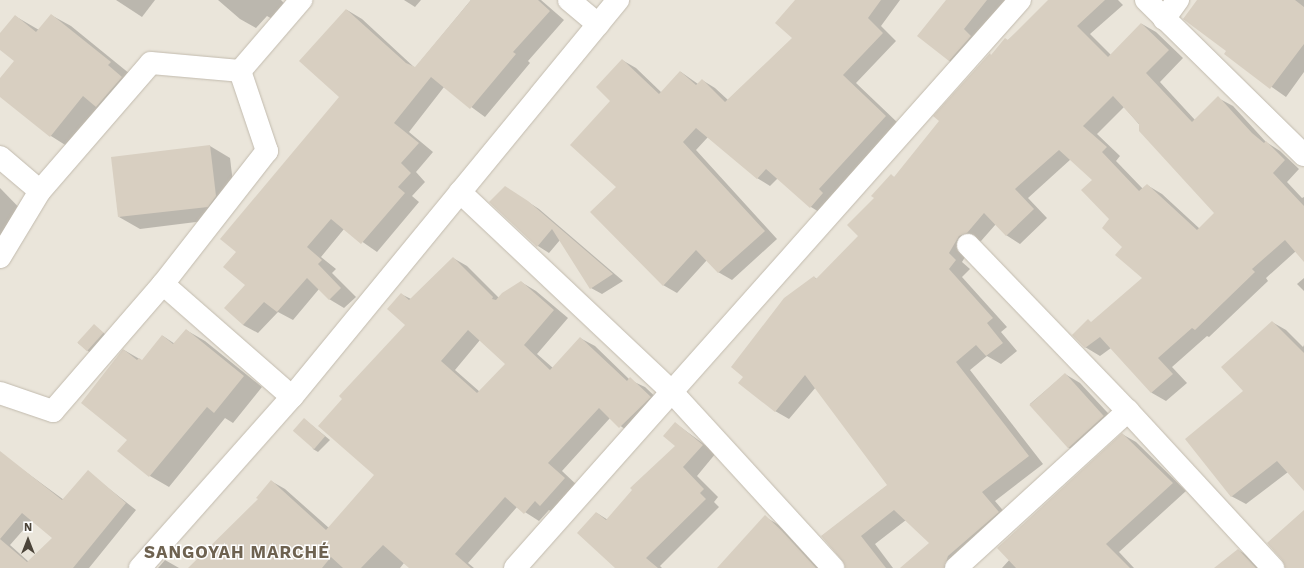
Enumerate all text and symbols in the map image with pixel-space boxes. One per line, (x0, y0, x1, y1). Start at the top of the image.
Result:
north arrow (8, 520, 48, 560)
text: N (24, 521, 32, 534)
district label: SANGOYAH MARCHÉ (144, 543, 330, 563)

